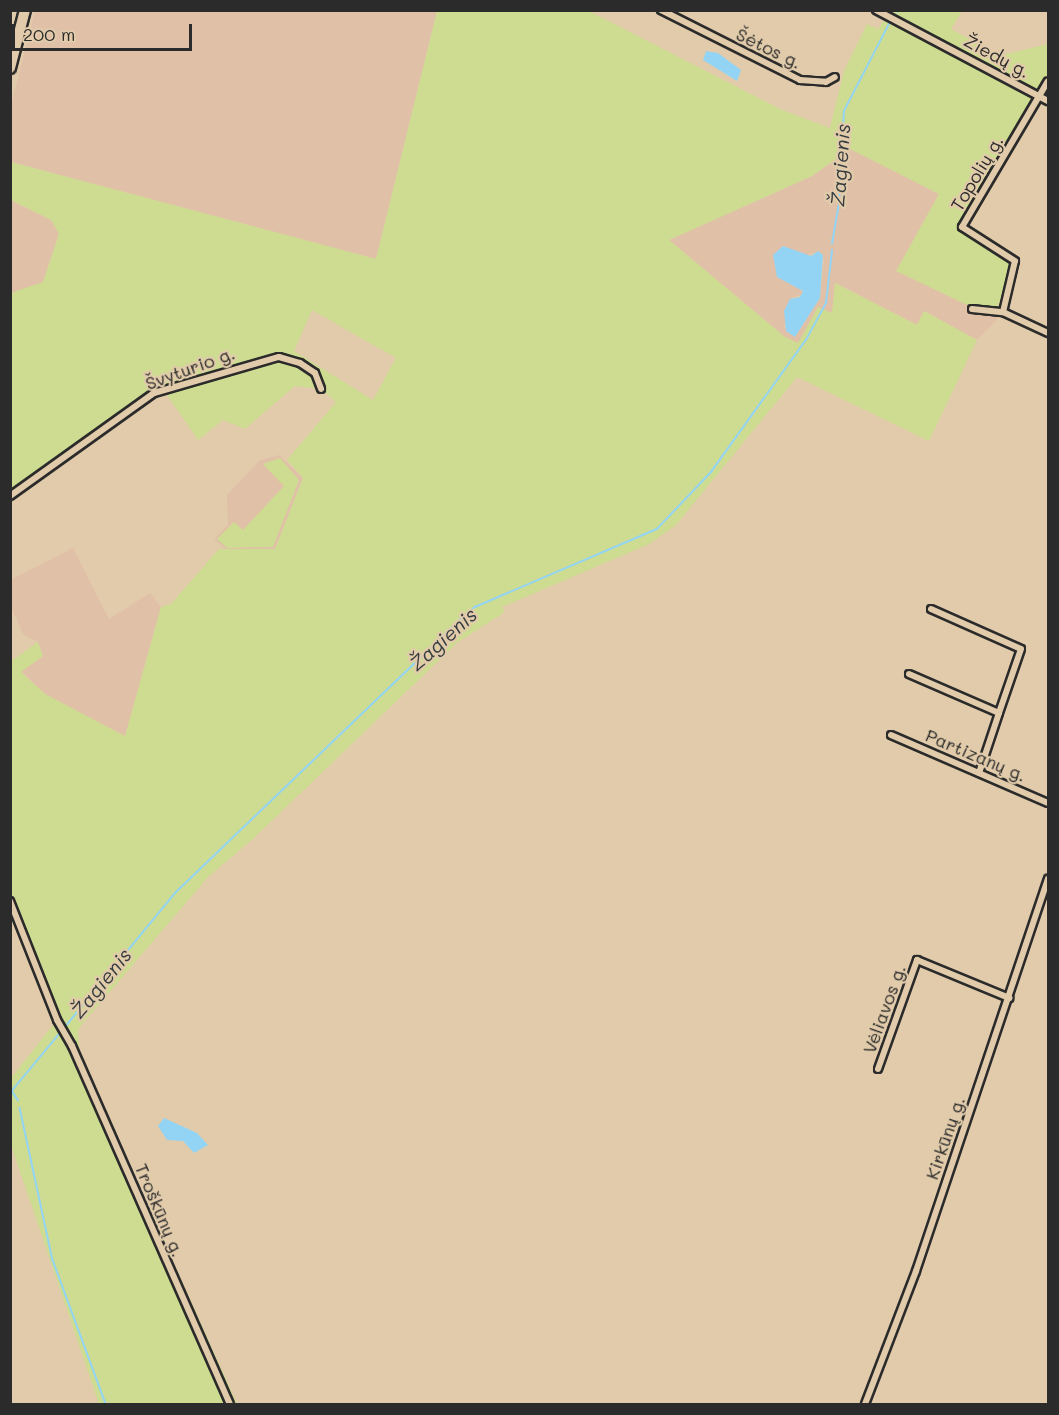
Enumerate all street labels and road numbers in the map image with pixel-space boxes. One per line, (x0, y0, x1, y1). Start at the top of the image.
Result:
street label: Šėtos g. (733, 23, 805, 73)
street label: Žiedų g. (960, 30, 1034, 82)
street label: Topolių g. (946, 131, 1008, 215)
street label: Švyturio g. (142, 342, 238, 394)
street label: Partizanų g. (922, 724, 1030, 786)
street label: Vėliavos g. (858, 962, 910, 1056)
street label: Kirkūnų g. (921, 1094, 969, 1182)
street label: Troškūnų g. (131, 1160, 189, 1260)

